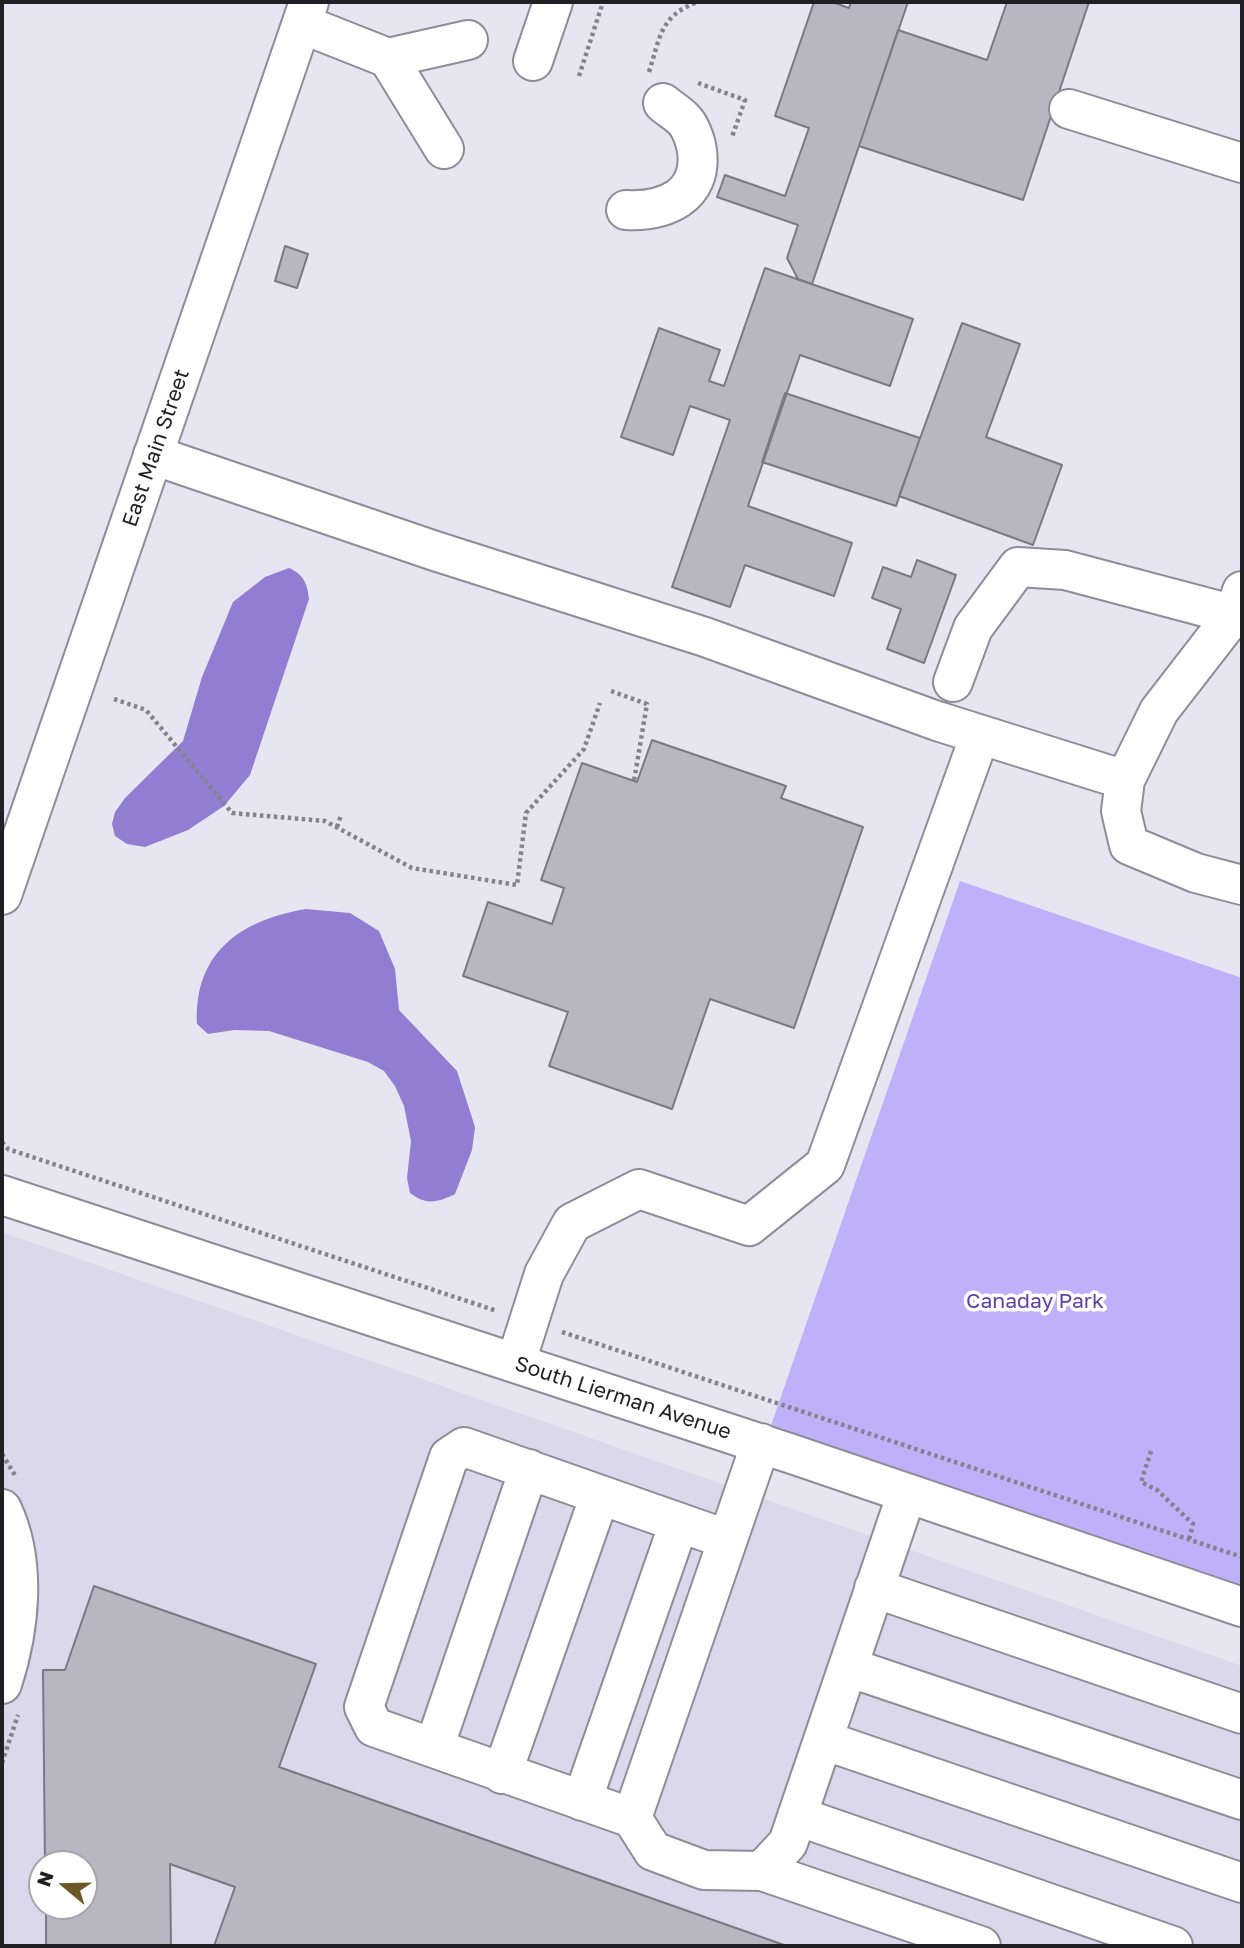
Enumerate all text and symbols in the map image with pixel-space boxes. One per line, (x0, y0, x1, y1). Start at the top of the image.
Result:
street label: East Main Street (117, 366, 195, 530)
park label: Canaday Park (966, 1288, 1104, 1314)
street label: South Lierman Avenue (512, 1351, 734, 1445)
north arrow (28, 1850, 98, 1920)
text: N (31, 1868, 58, 1889)

